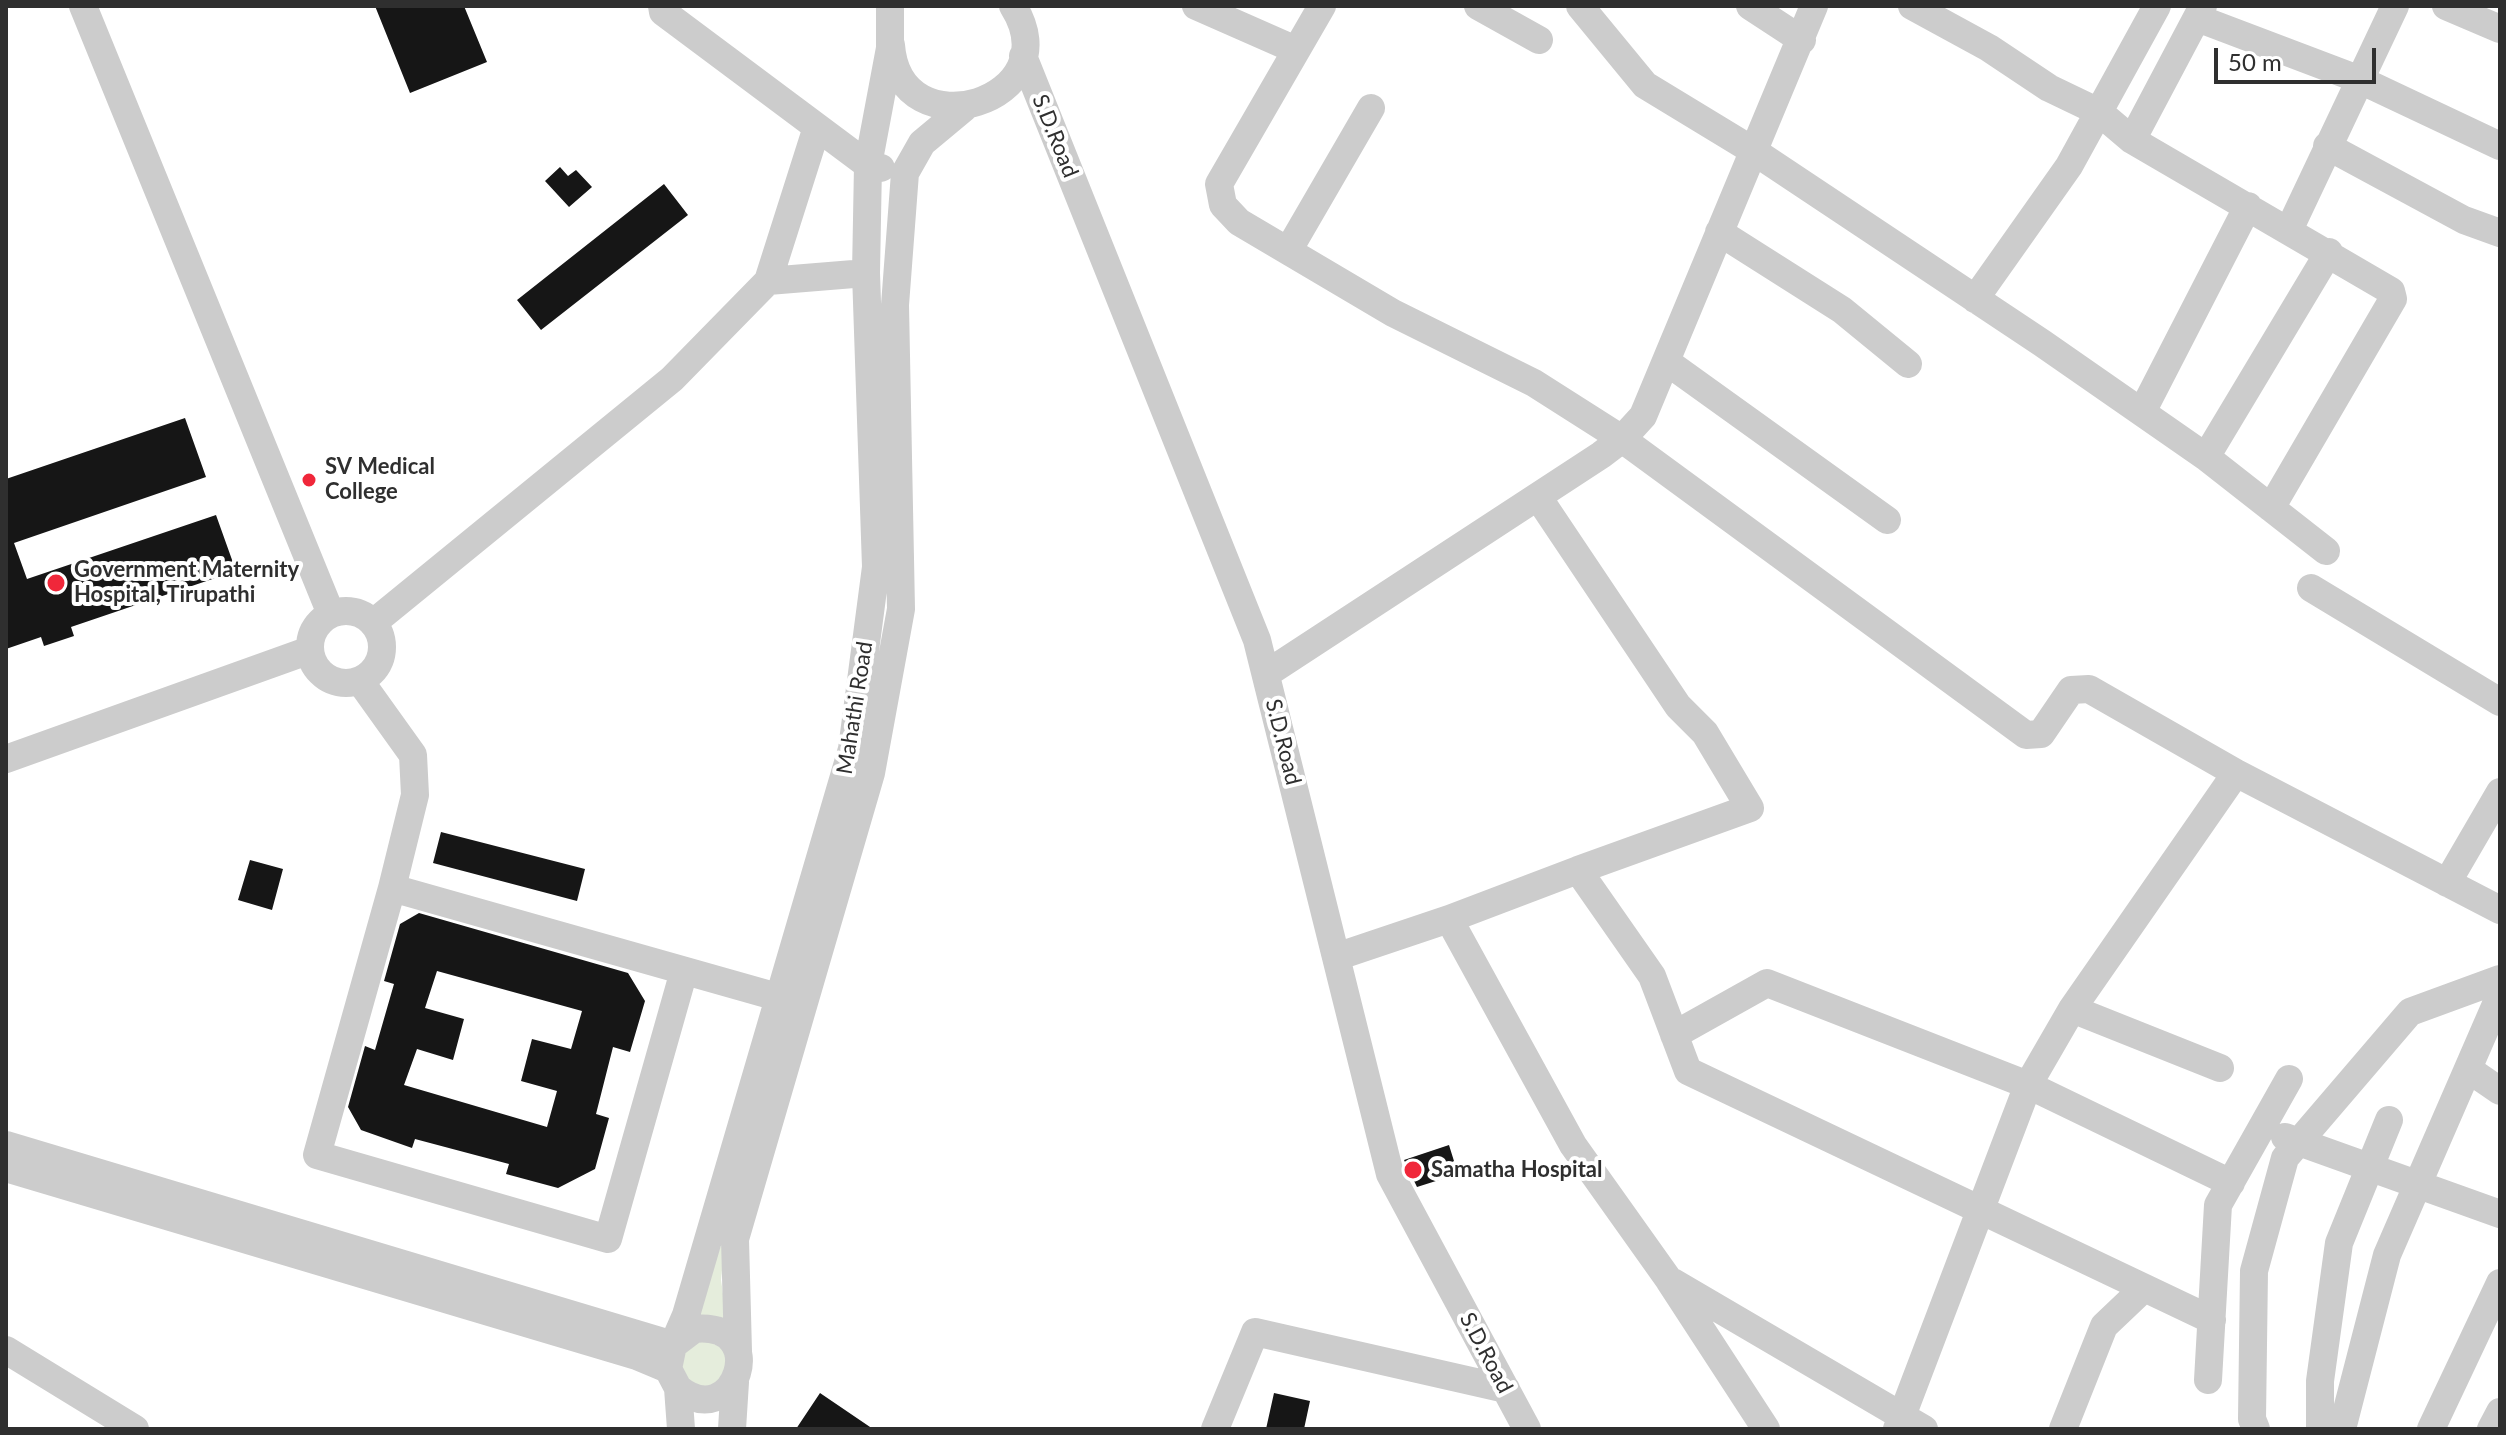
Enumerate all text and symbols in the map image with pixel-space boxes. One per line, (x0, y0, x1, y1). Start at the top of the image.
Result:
scale bar (2218, 32, 2380, 82)
text: 50 m (2228, 47, 2282, 76)
street label: S.D.Road (1026, 91, 1084, 181)
place label: SV Medical College (325, 454, 435, 506)
marker: SV Medical College (300, 471, 318, 489)
place label: Government Maternity Hospital, Tirupathi (74, 557, 299, 608)
marker: Government Maternity Hospital, Tirupathi (45, 572, 67, 594)
street label: Mahathi Road (831, 640, 879, 776)
street label: S.D.Road (1260, 696, 1306, 788)
place label: Samatha Hospital (1431, 1157, 1602, 1183)
marker: Samatha Hospital (1402, 1159, 1424, 1181)
street label: S.D.Road (1454, 1308, 1518, 1398)

